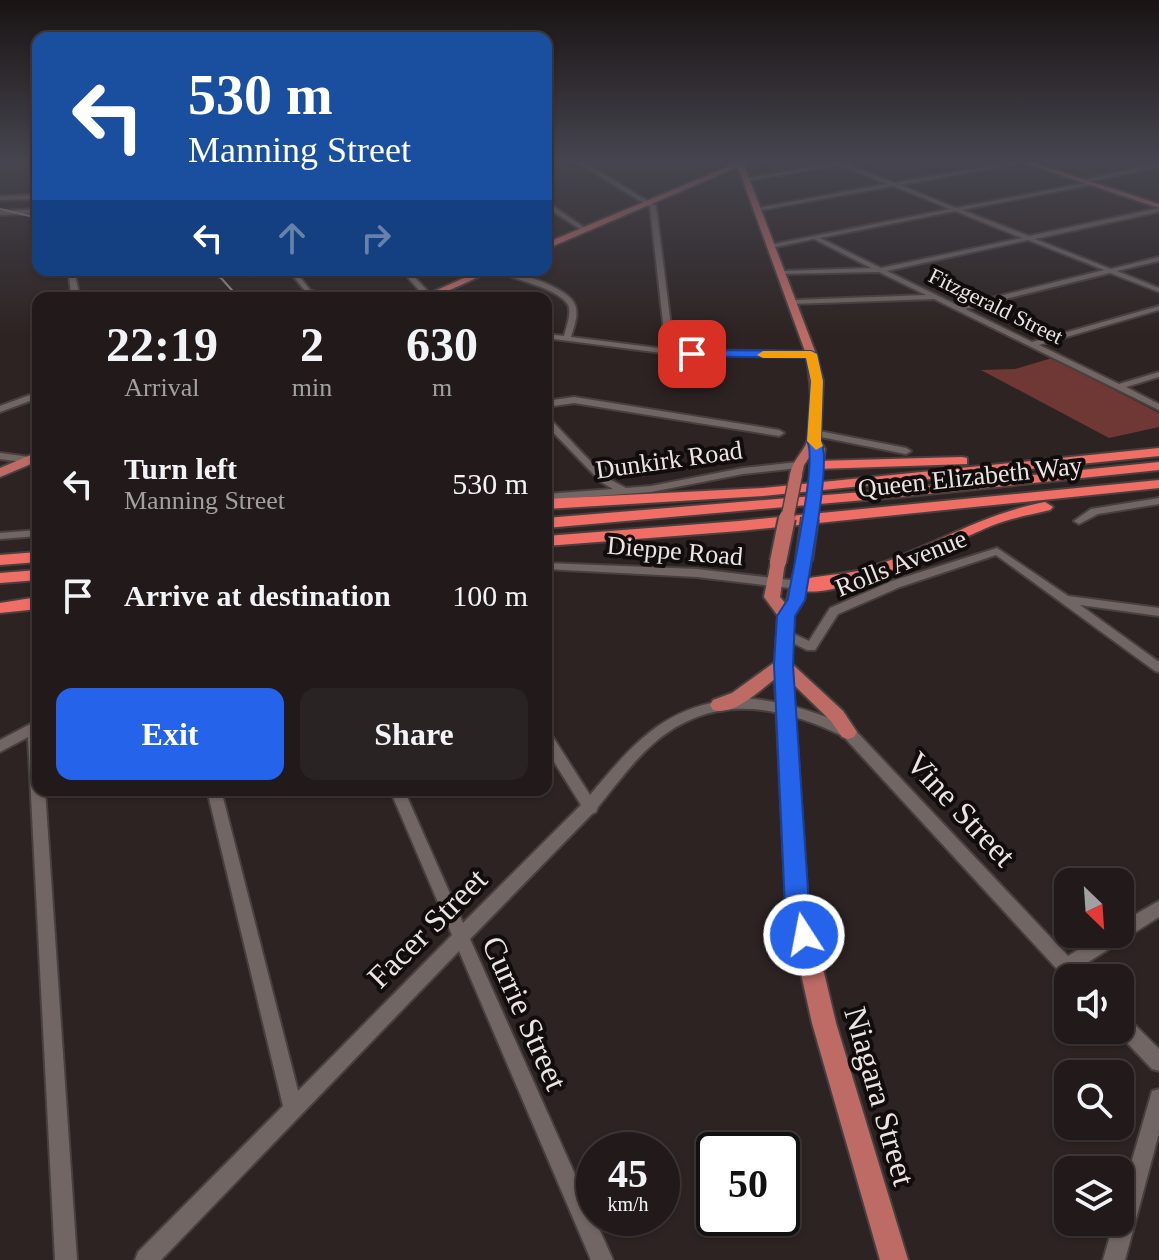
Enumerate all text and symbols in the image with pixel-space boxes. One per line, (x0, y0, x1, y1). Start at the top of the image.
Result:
icon: left (56, 64, 160, 168)
text: 530 m (188, 64, 333, 126)
text: Manning Street (188, 130, 411, 170)
icon: left (186, 216, 230, 260)
icon: ahead (270, 216, 314, 260)
icon: right (354, 216, 398, 260)
street label: Fitzgerald Street (925, 263, 1067, 349)
text: 22:19 (106, 318, 218, 371)
text: 2 (300, 318, 324, 371)
text: 630 (406, 318, 478, 371)
pin (658, 320, 726, 388)
icon: arrive (670, 332, 714, 376)
text: Arrival (124, 373, 199, 402)
text: min (292, 373, 332, 402)
text: m (432, 373, 452, 402)
street label: Dunkirk Road (594, 435, 744, 485)
street label: Queen Elizabeth Way (856, 451, 1084, 503)
text: Turn left (124, 452, 237, 485)
icon: left (56, 462, 100, 506)
text: 530 m (452, 467, 528, 500)
text: Manning Street (124, 486, 285, 515)
street label: Rolls Avenue (831, 524, 971, 602)
street label: Dieppe Road (606, 531, 744, 571)
icon: arrive (56, 574, 100, 618)
text: Arrive at destination (124, 579, 391, 612)
text: 100 m (452, 579, 528, 612)
button: Exit (56, 688, 284, 780)
button: Share (300, 688, 528, 780)
street label: Vine Street (899, 744, 1023, 874)
street label: Facer Street (360, 861, 494, 995)
north arrow (1054, 868, 1134, 948)
map controls (1054, 868, 1134, 1236)
position arrow (762, 893, 846, 977)
street label: Currie Street (475, 931, 575, 1096)
button: sound (1054, 964, 1134, 1044)
street label: Niagara Street (837, 1003, 923, 1189)
button: search (1054, 1060, 1134, 1140)
speed limit sign: 50 (696, 1132, 800, 1236)
text: 45 (608, 1151, 648, 1196)
button: layers (1054, 1156, 1134, 1236)
text: km/h (607, 1193, 649, 1215)

